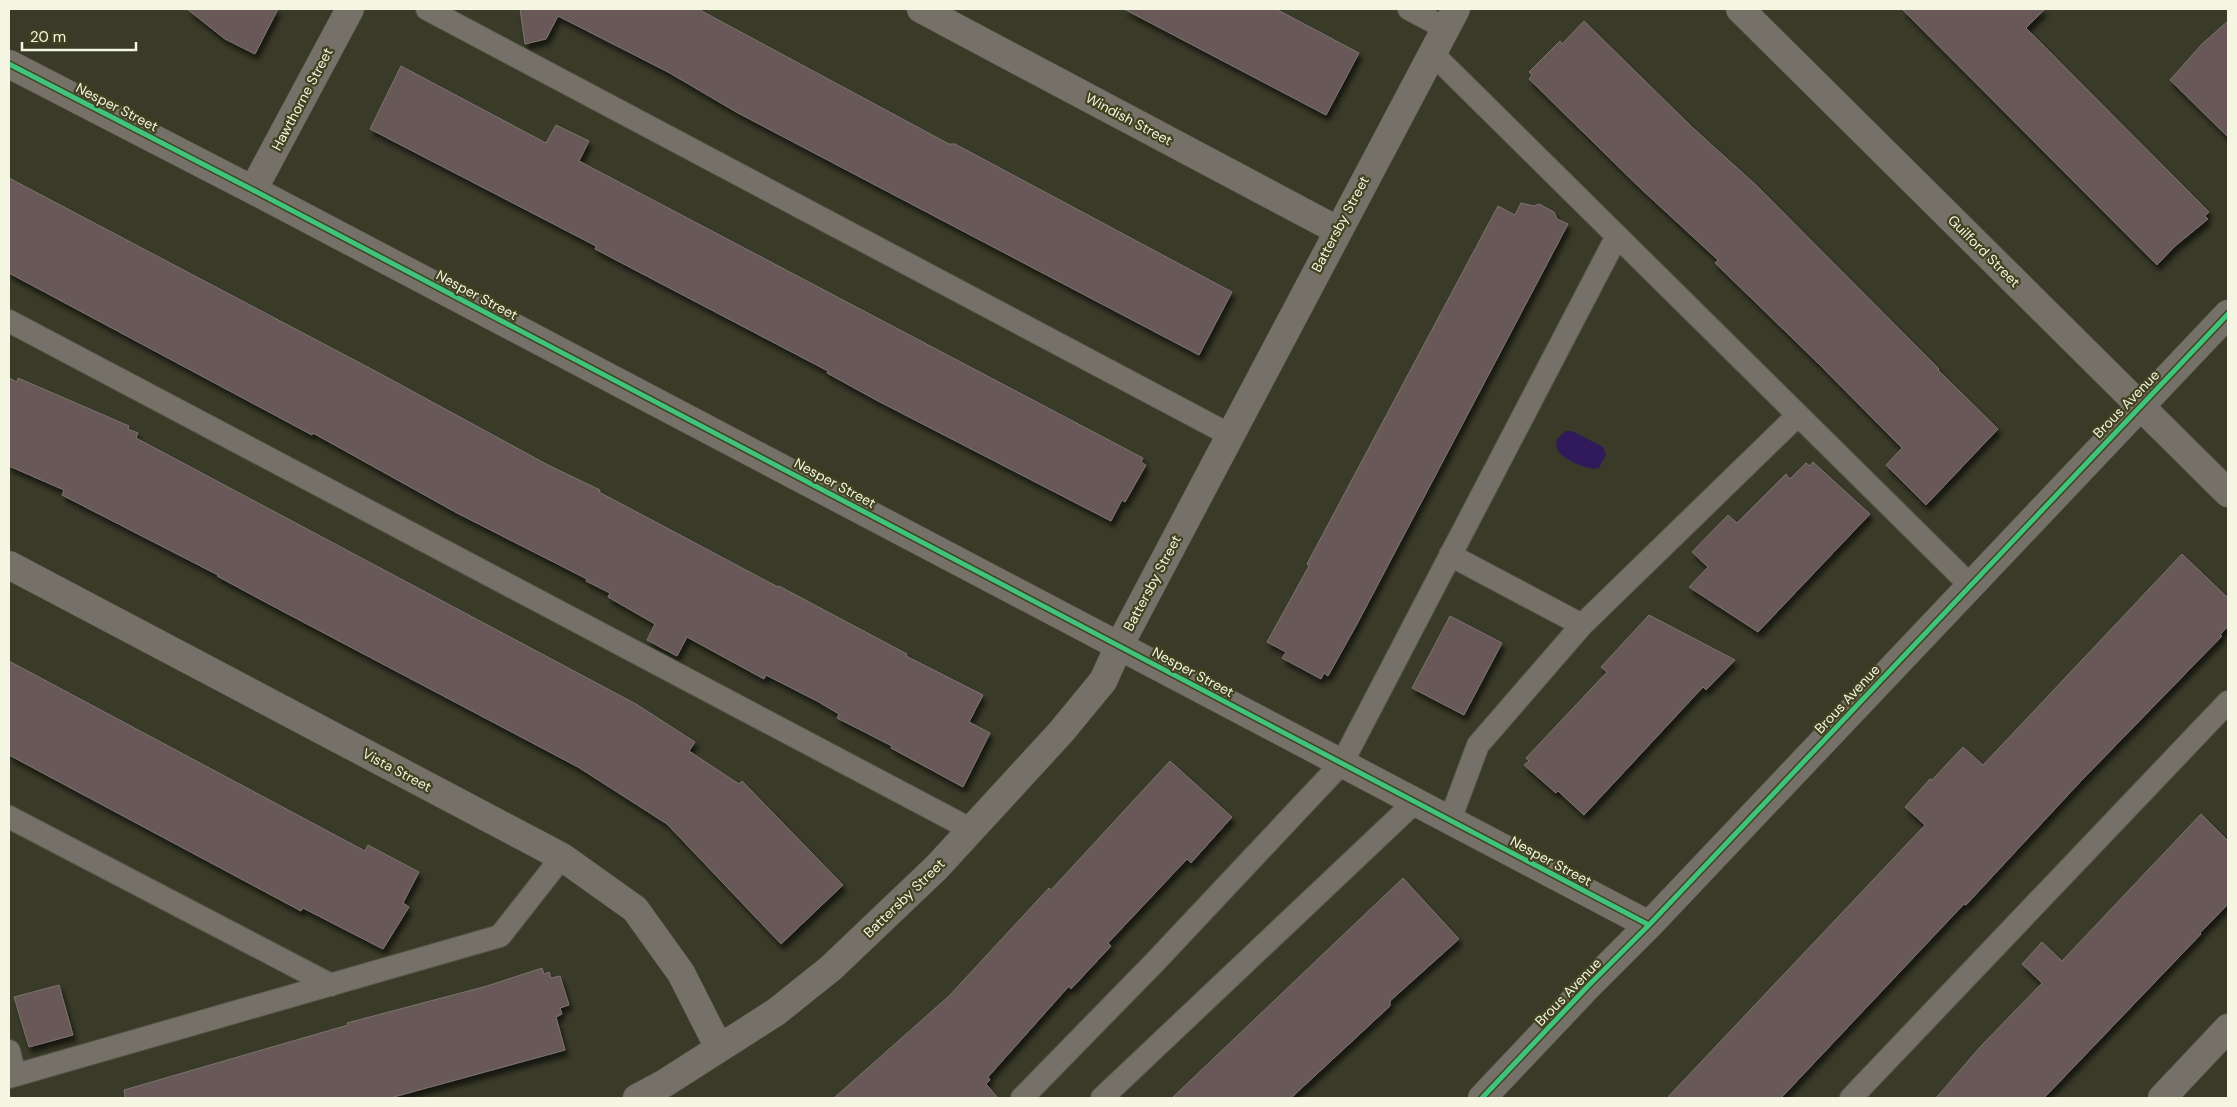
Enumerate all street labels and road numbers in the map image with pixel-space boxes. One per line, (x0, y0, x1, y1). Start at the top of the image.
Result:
street label: Hawthorne Street (267, 44, 337, 154)
street label: Nesper Street (73, 79, 161, 135)
street label: Windish Street (1083, 89, 1175, 149)
street label: Battersby Street (1307, 173, 1373, 275)
street label: Guilford Street (1944, 211, 2024, 291)
street label: Nesper Street (433, 266, 521, 324)
street label: Brous Avenue (2089, 366, 2163, 442)
street label: Nesper Street (791, 454, 879, 512)
street label: Battersby Street (1119, 532, 1185, 634)
street label: Nesper Street (1149, 643, 1237, 701)
street label: Brous Avenue (1810, 661, 1884, 737)
street label: Vista Street (359, 744, 435, 796)
street label: Nesper Street (1507, 832, 1595, 890)
street label: Battersby Street (860, 855, 948, 941)
street label: Brous Avenue (1531, 954, 1605, 1030)

